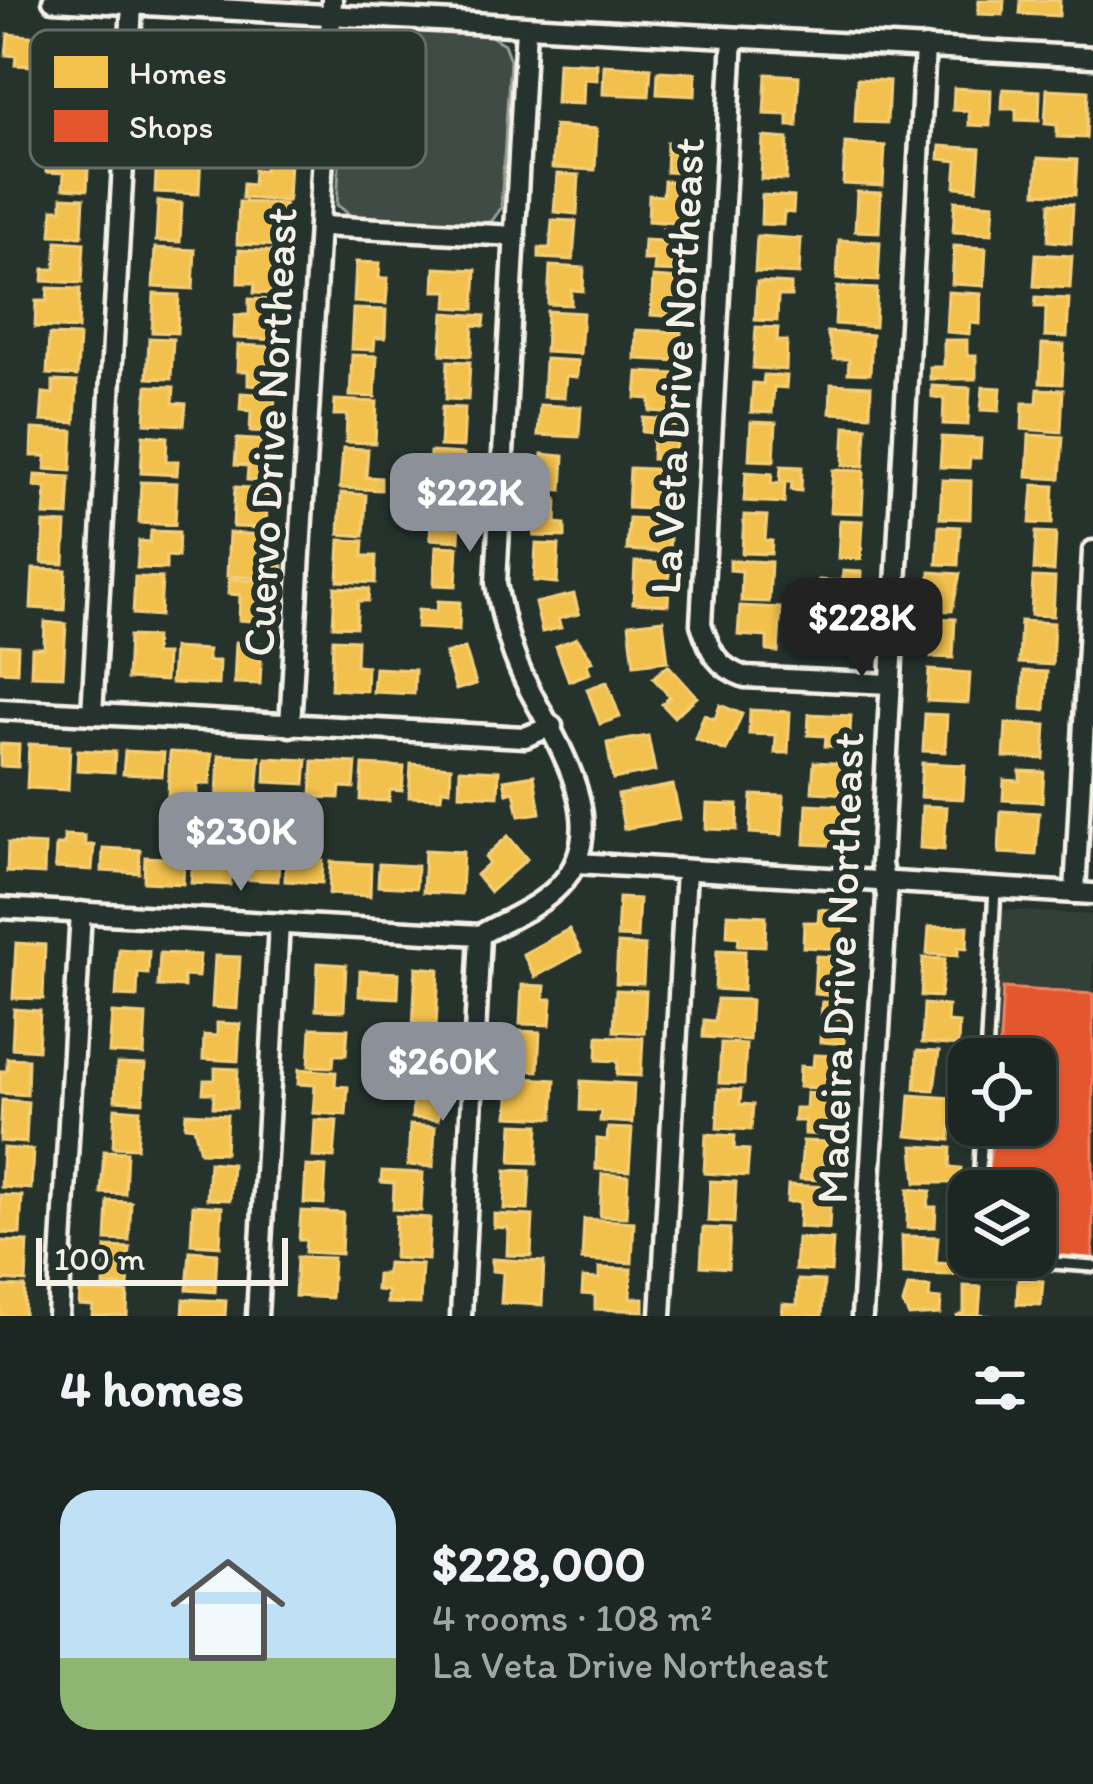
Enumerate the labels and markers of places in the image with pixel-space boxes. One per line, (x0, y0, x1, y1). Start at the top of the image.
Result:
pin: $222K (386, 453, 554, 555)
pin: $228K (778, 578, 946, 680)
pin: $230K (157, 792, 325, 894)
pin: $260K (359, 1022, 527, 1124)

